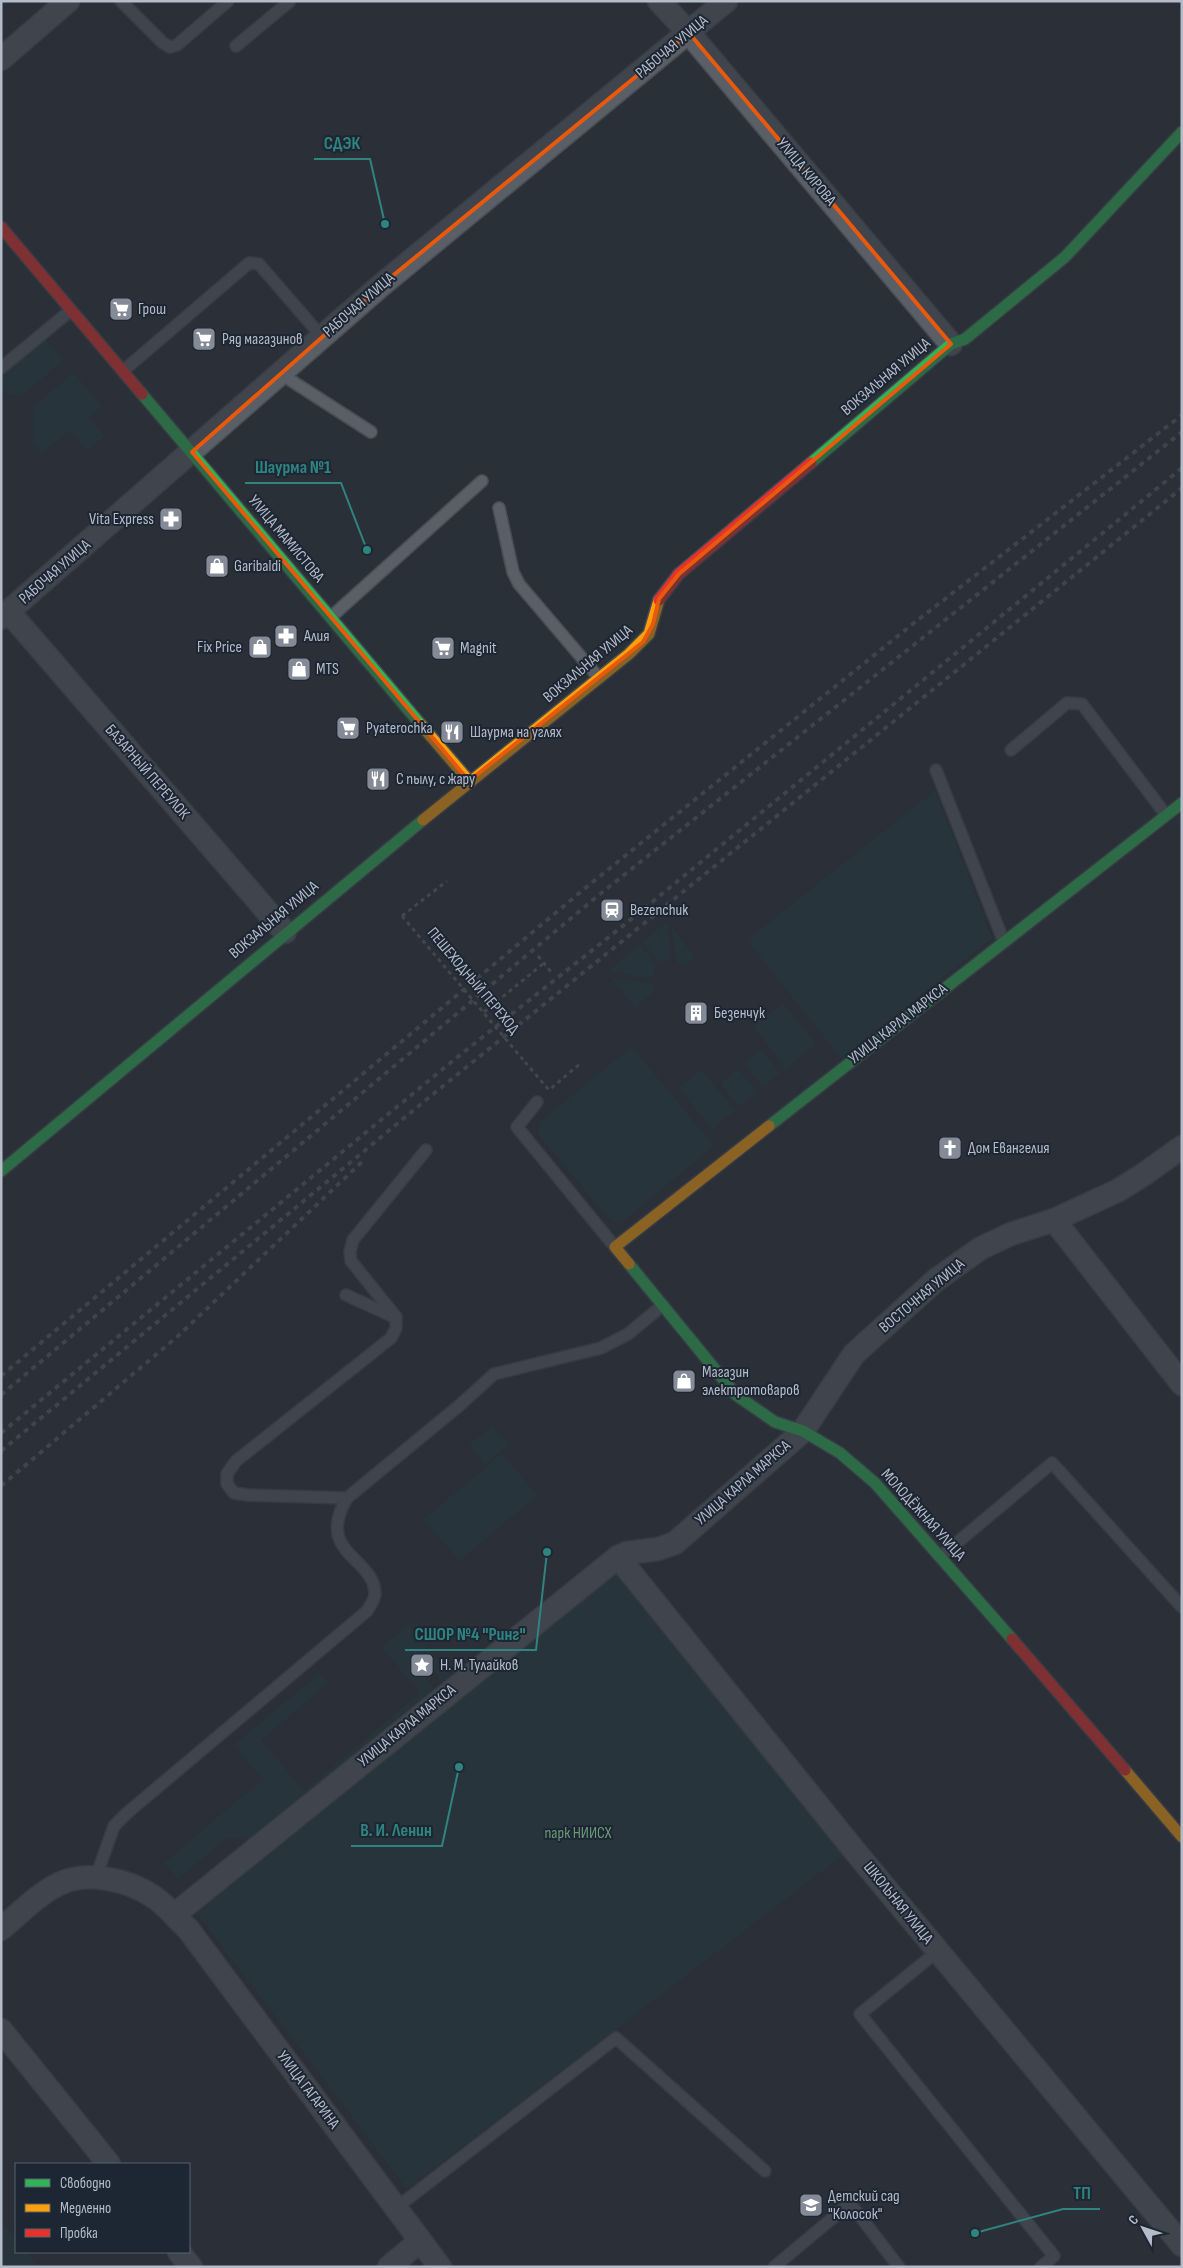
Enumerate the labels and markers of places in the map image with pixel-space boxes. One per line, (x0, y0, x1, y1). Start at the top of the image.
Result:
callout: СДЭК (314, 126, 370, 159)
supermarket icon: Грош (108, 296, 134, 322)
place label: Грош (138, 300, 166, 319)
supermarket icon: Ряд магазинов (191, 326, 217, 352)
place label: Ряд магазинов (222, 330, 303, 349)
callout: Шаурма №1 (245, 450, 341, 483)
pharmacy icon: Vita Express (158, 506, 184, 532)
place label: Vita Express (89, 510, 154, 529)
shop icon: Garibaldi (204, 553, 230, 579)
place label: Garibaldi (234, 557, 281, 576)
pharmacy icon: Алия (273, 623, 299, 649)
place label: Алия (303, 627, 329, 646)
shop icon: Fix Price (247, 634, 273, 660)
supermarket icon: Magnit (430, 635, 456, 661)
place label: Fix Price (197, 638, 242, 657)
place label: Magnit (460, 639, 497, 658)
shop icon: MTS (286, 656, 312, 682)
place label: MTS (316, 660, 339, 679)
supermarket icon: Pyaterochka (335, 715, 361, 741)
place label: Pyaterochka (366, 719, 433, 738)
restaurant icon: Шаурма на углях (439, 719, 465, 745)
place label: Шаурма на углях (470, 723, 562, 742)
restaurant icon: С пылу, с жару (365, 766, 391, 792)
place label: С пылу, с жару (396, 770, 475, 789)
station icon: Bezenchuk (599, 897, 625, 923)
place label: Bezenchuk (630, 901, 688, 920)
building icon: Безенчук (683, 1000, 709, 1026)
place label: Безенчук (714, 1004, 766, 1023)
church icon: Дом Евангелия (937, 1135, 963, 1161)
place label: Дом Евангелия (968, 1139, 1050, 1158)
place label: Магазин электротоваров (702, 1363, 800, 1400)
shop icon: Магазин электротоваров (671, 1368, 697, 1394)
callout: СШОР №4 "Ринг" (405, 1617, 536, 1650)
place icon: Н. М. Тулайков (409, 1652, 435, 1678)
place label: Н. М. Тулайков (440, 1656, 518, 1675)
callout: В. И. Ленин (351, 1813, 442, 1846)
callout: ТП (1063, 2176, 1100, 2209)
place label: Детский сад "Колосок" (828, 2187, 900, 2224)
school or university icon: Детский сад "Колосок" (798, 2192, 824, 2218)

